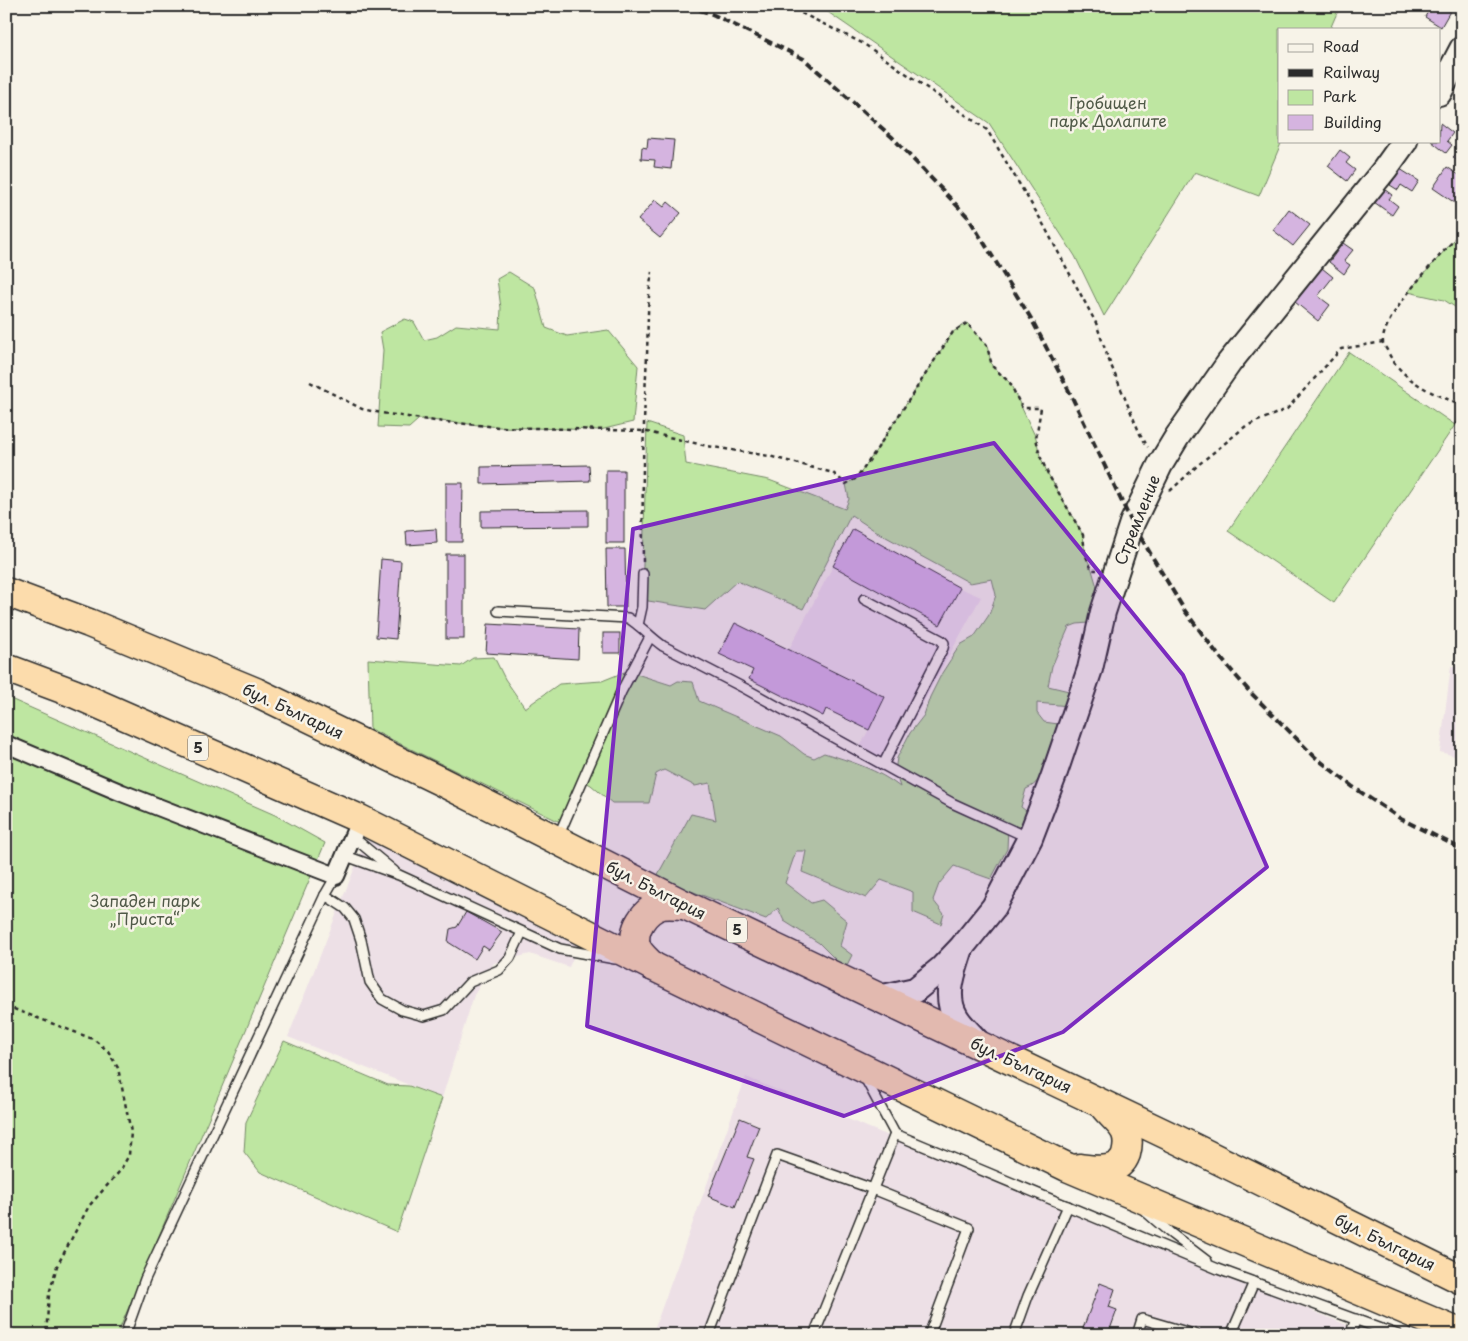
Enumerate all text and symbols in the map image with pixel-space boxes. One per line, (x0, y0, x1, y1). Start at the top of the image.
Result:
legend (1278, 28, 1440, 142)
text: Road (1323, 34, 1359, 57)
text: Railway (1323, 60, 1380, 83)
text: Park (1323, 84, 1357, 107)
park label: Гробищен парк Долапите (1049, 90, 1167, 132)
text: Building (1323, 110, 1382, 133)
street label: Стремление (1107, 471, 1165, 569)
street label: бул. България (239, 676, 348, 744)
road number: 5 (188, 736, 208, 760)
street label: бул. България (602, 854, 711, 925)
park label: Западен парк „Приста“ (90, 888, 200, 930)
road number: 5 (727, 918, 747, 942)
street label: бул. България (967, 1030, 1076, 1098)
street label: бул. България (1331, 1206, 1440, 1276)

